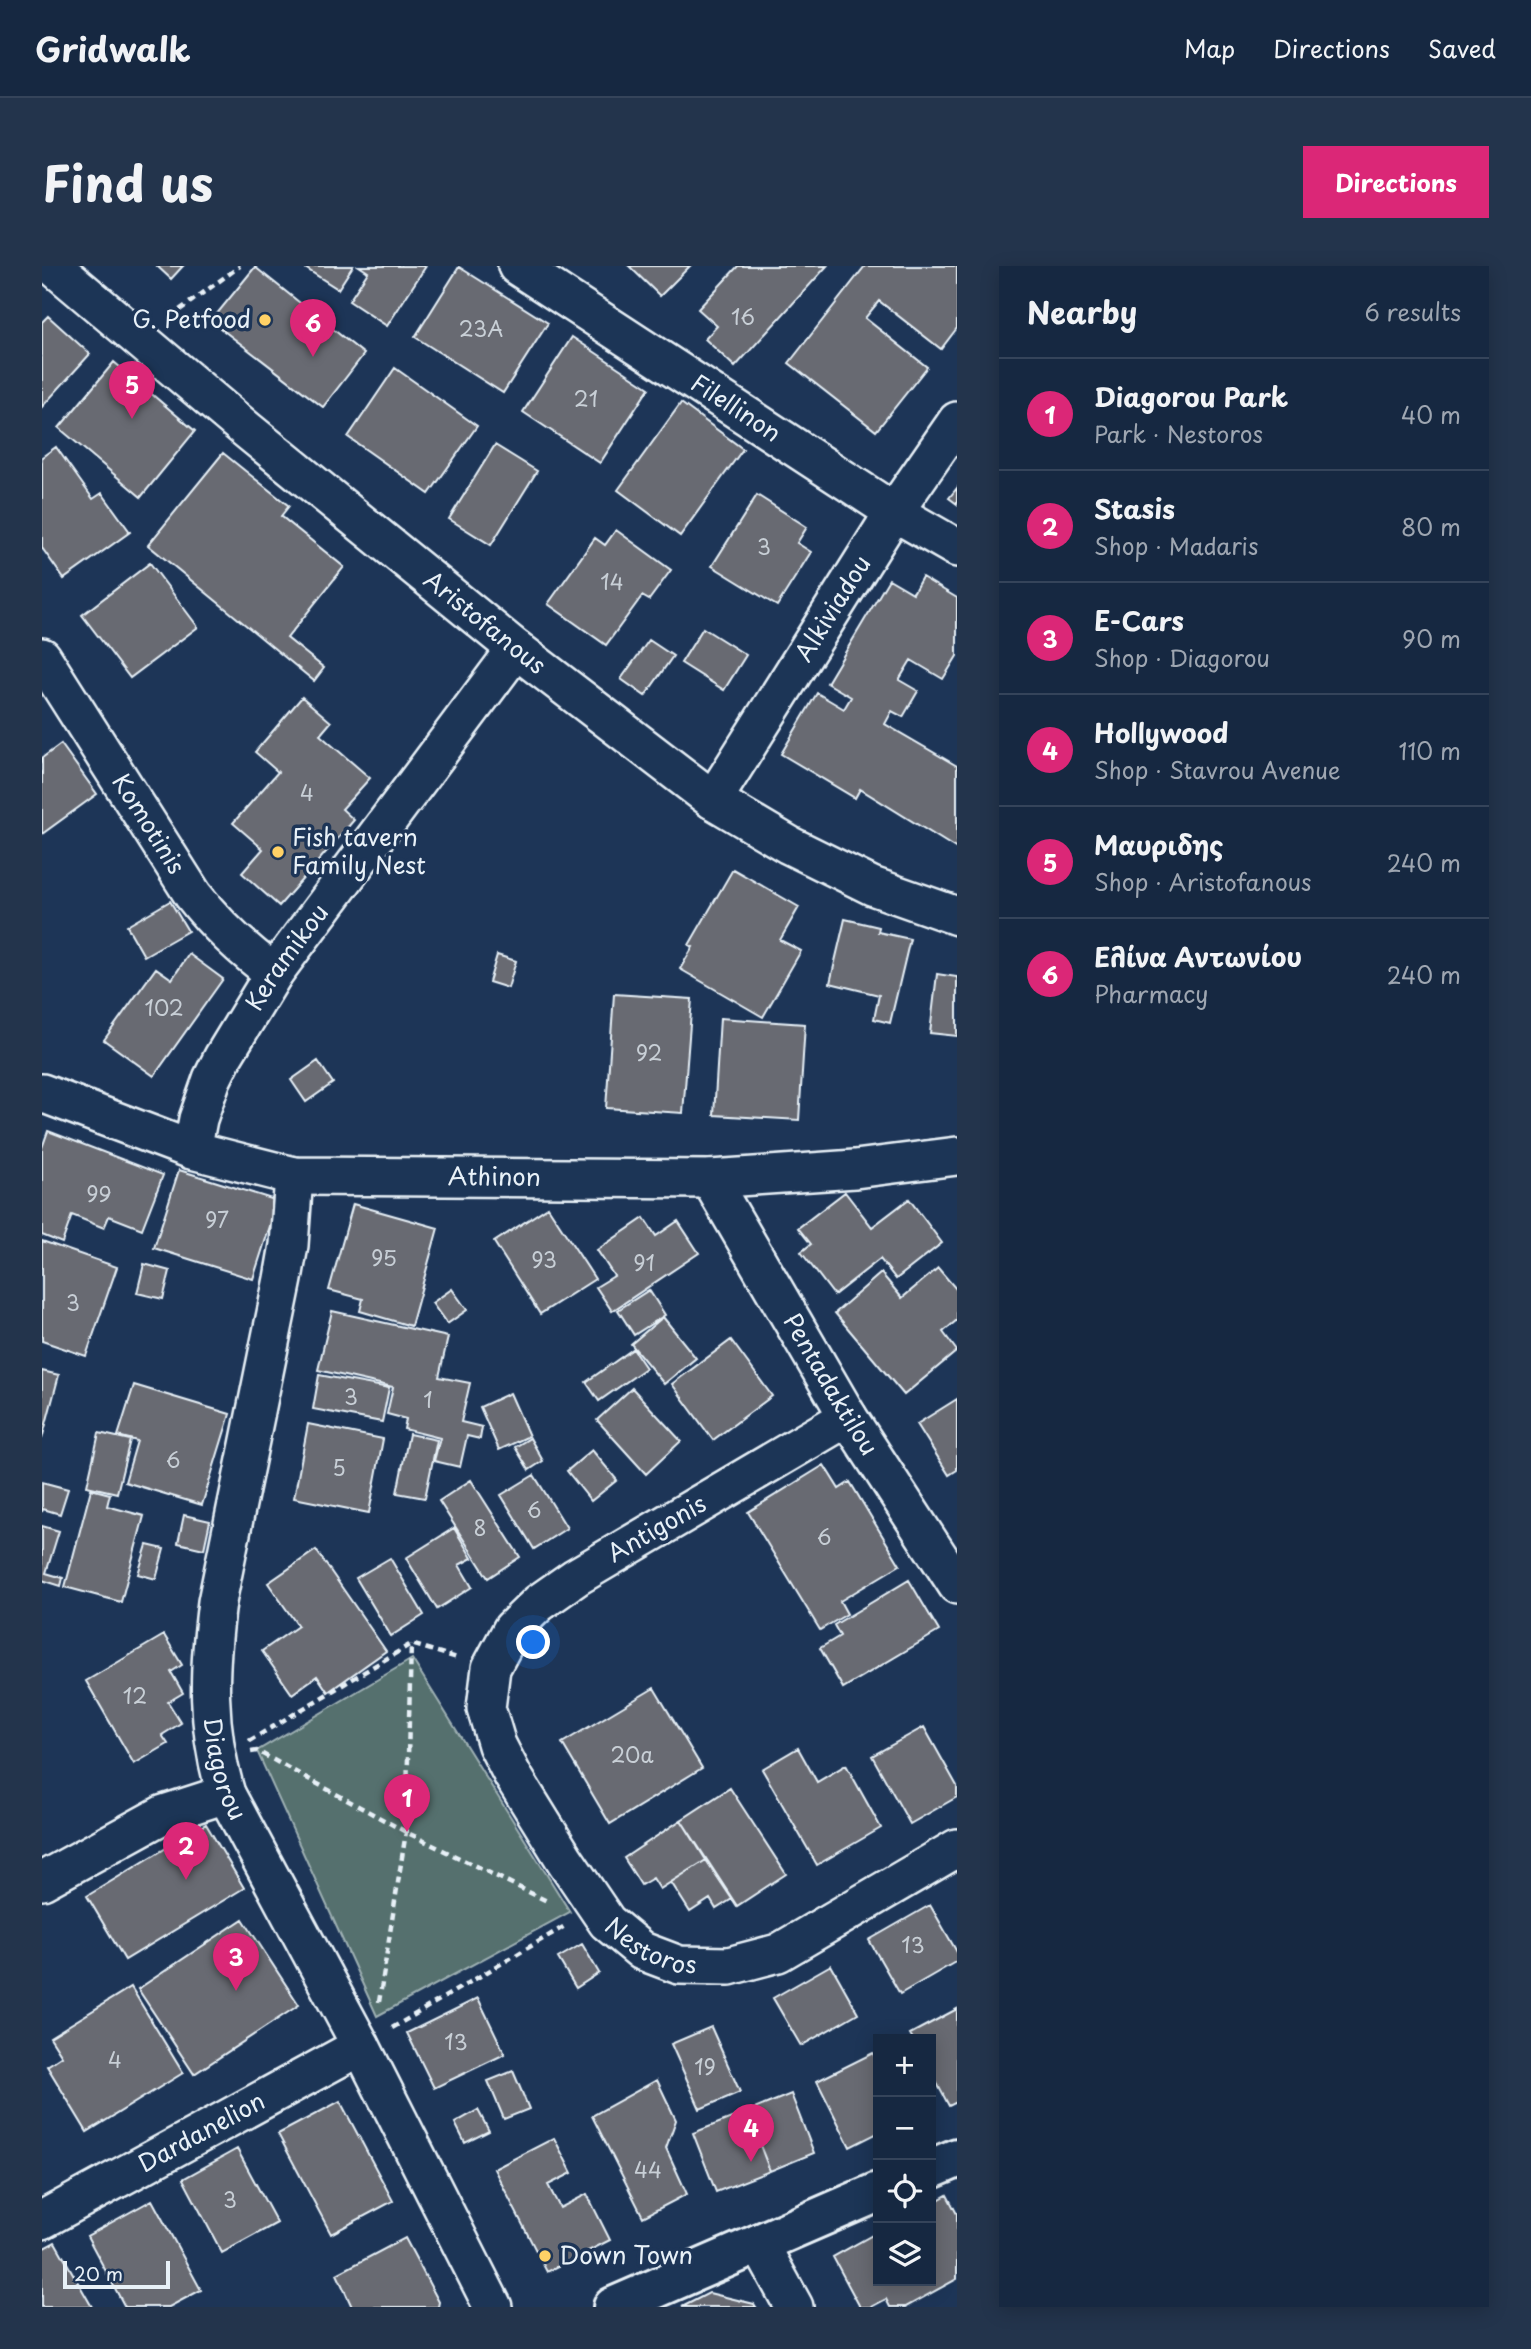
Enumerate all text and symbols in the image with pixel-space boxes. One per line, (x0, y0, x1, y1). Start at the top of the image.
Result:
text: Gridwalk (35, 23, 191, 73)
text: Map (1184, 30, 1235, 66)
text: Directions (1273, 30, 1390, 66)
text: Saved (1428, 30, 1496, 66)
text: Find us (42, 145, 213, 219)
button: Directions (1303, 146, 1489, 218)
text: Nearby (1027, 289, 1137, 334)
text: 6 results (1365, 294, 1461, 329)
pin: 6 (290, 299, 336, 357)
place label: G. Petfood (132, 300, 251, 336)
house number: 16 (731, 300, 755, 332)
marker: G. Petfood (257, 312, 273, 328)
house number: 23Α (459, 312, 503, 344)
pin: 5 (109, 361, 155, 419)
street label: Filellinon (684, 364, 789, 450)
text: Diagorou Park (1094, 377, 1288, 416)
house number: 21 (574, 382, 598, 414)
text: 1 (1045, 397, 1056, 432)
text: 40 m (1401, 397, 1461, 432)
text: Park · Nestoros (1094, 416, 1263, 451)
text: Stasis (1094, 489, 1175, 528)
text: 2 (1042, 509, 1058, 544)
text: 80 m (1401, 509, 1461, 544)
text: Shop · Madaris (1094, 528, 1258, 563)
house number: 3 (757, 530, 771, 562)
street label: Alkiviadou (785, 548, 879, 668)
street label: Aristofanous (417, 561, 554, 682)
house number: 14 (600, 565, 624, 597)
text: E-Cars (1094, 601, 1184, 640)
text: 3 (1042, 621, 1058, 656)
text: 90 m (1402, 621, 1461, 656)
text: Shop · Diagorou (1094, 640, 1270, 675)
text: Hollywood (1094, 713, 1228, 752)
text: 4 (1042, 733, 1058, 768)
text: 110 m (1399, 733, 1461, 768)
text: Shop · Stavrou Avenue (1094, 752, 1341, 787)
street label: Komotinis (104, 766, 195, 881)
house number: 4 (300, 776, 314, 808)
place label: Fish tavern Family Nest (292, 818, 426, 882)
text: Μαυριδης (1094, 825, 1223, 864)
marker: Fish tavern Family Nest (270, 844, 286, 860)
text: 5 (1043, 845, 1057, 880)
text: 240 m (1387, 845, 1461, 880)
text: Shop · Aristofanous (1094, 864, 1312, 899)
street label: Keramikou (235, 895, 336, 1017)
text: Ελίνα Αντωνίου (1094, 937, 1302, 976)
text: 6 (1042, 957, 1058, 992)
text: 240 m (1387, 957, 1461, 992)
text: Pharmacy (1094, 976, 1208, 1011)
house number: 102 (144, 991, 184, 1023)
house number: 92 (636, 1036, 662, 1068)
street label: Athinon (448, 1157, 541, 1194)
house number: 99 (86, 1177, 112, 1209)
house number: 97 (205, 1203, 229, 1235)
house number: 95 (371, 1241, 397, 1273)
house number: 93 (531, 1243, 557, 1275)
house number: 91 (633, 1246, 655, 1278)
house number: 3 (66, 1286, 80, 1318)
street label: Pentadaktilou (775, 1306, 888, 1462)
house number: 3 (344, 1380, 358, 1412)
house number: 1 (423, 1383, 433, 1415)
house number: 6 (166, 1443, 180, 1475)
house number: 5 (332, 1451, 346, 1483)
street label: Antigonis (600, 1484, 712, 1570)
house number: 6 (527, 1493, 541, 1525)
house number: 8 (473, 1511, 487, 1543)
house number: 6 (817, 1520, 831, 1552)
your location (516, 1625, 550, 1659)
house number: 12 (123, 1679, 147, 1711)
street label: Diagorou (196, 1715, 257, 1826)
house number: 20a (610, 1738, 654, 1770)
pin: 1 (384, 1774, 430, 1832)
pin: 2 (163, 1822, 209, 1880)
street label: Nestoros (598, 1908, 697, 1982)
house number: 13 (901, 1928, 925, 1960)
pin: 3 (213, 1933, 259, 1991)
house number: 13 (444, 2025, 468, 2057)
map controls (873, 2034, 936, 2286)
button: + (873, 2034, 936, 2097)
house number: 4 (108, 2043, 122, 2075)
house number: 19 (694, 2050, 716, 2082)
street label: Dardanelion (131, 2082, 271, 2180)
button: − (873, 2097, 936, 2160)
pin: 4 (728, 2104, 774, 2162)
house number: 44 (634, 2153, 662, 2185)
button: locate (873, 2160, 936, 2223)
house number: 3 (223, 2183, 237, 2215)
button: layers (873, 2223, 936, 2286)
place label: Down Town (559, 2236, 693, 2272)
marker: Down Town (537, 2248, 553, 2264)
scale bar (63, 2258, 170, 2290)
text: 20 m (74, 2259, 123, 2287)

